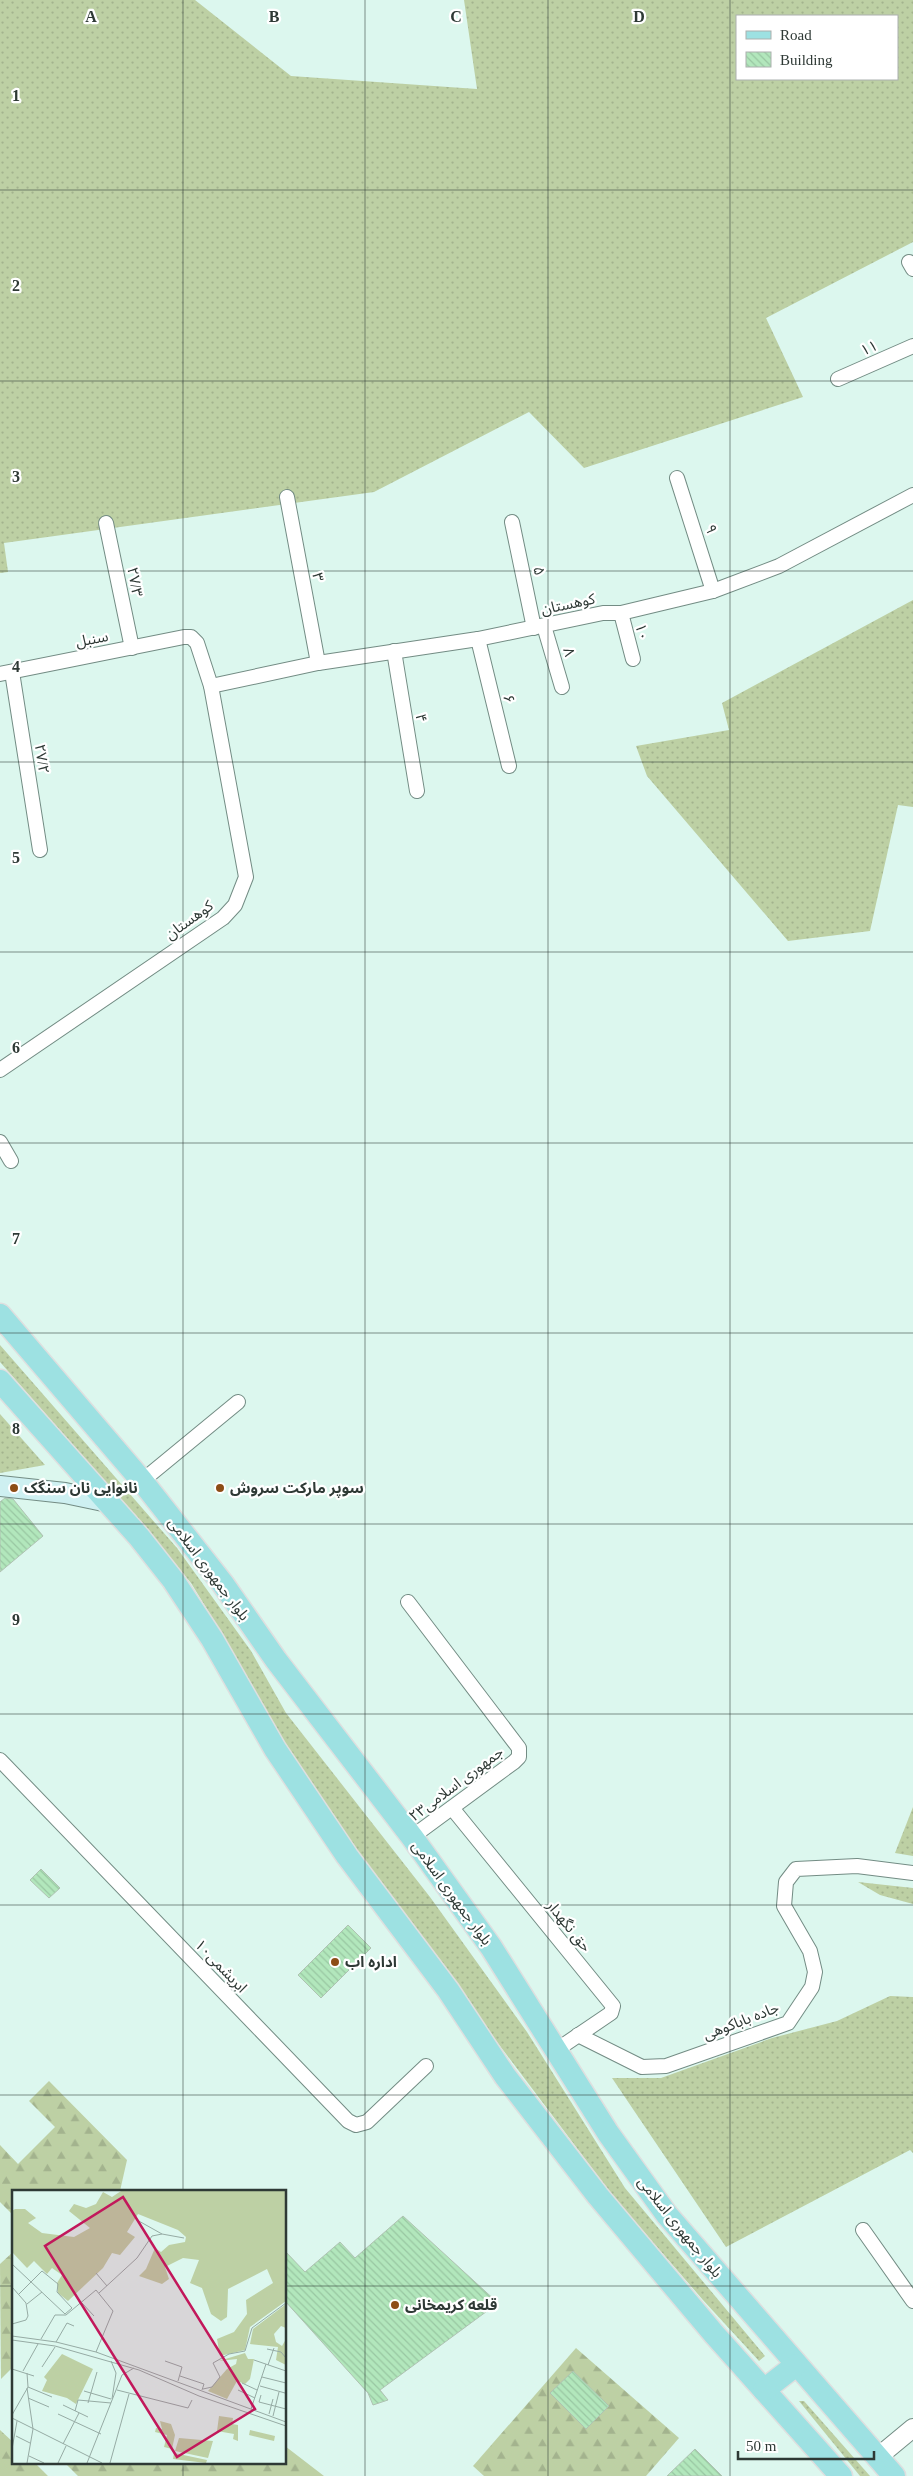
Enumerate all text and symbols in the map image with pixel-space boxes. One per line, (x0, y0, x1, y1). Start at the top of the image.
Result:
text: A (85, 8, 97, 25)
text: B (269, 8, 280, 25)
text: C (450, 8, 462, 25)
text: D (633, 8, 645, 25)
legend (736, 15, 898, 80)
text: Road (780, 27, 812, 43)
text: Building (780, 52, 833, 68)
text: 1 (12, 87, 20, 104)
text: 2 (12, 277, 20, 294)
street label: ۱۱ (858, 337, 880, 359)
text: 3 (12, 468, 20, 485)
street label: ۹ (702, 522, 720, 536)
street label: ۵ (530, 565, 548, 577)
street label: ۲۷/۳ (124, 566, 146, 599)
street label: ۳ (309, 571, 327, 583)
street label: کوهستان (540, 590, 597, 619)
street label: ۱۰ (632, 622, 652, 642)
street label: سنبل (74, 628, 110, 651)
street label: ۸ (560, 646, 578, 659)
text: 4 (12, 658, 20, 675)
street label: ۶ (500, 693, 518, 705)
street label: ۴ (412, 713, 430, 723)
street label: ۲۷/۲ (32, 743, 52, 775)
text: 5 (12, 849, 20, 866)
street label: کوهستان (162, 897, 217, 943)
text: 6 (12, 1039, 20, 1056)
text: 7 (12, 1230, 20, 1247)
text: 8 (12, 1420, 20, 1437)
place label: نانوایی نان سنگک (24, 1479, 138, 1497)
place label: سوپر مارکت سروش (230, 1480, 364, 1498)
marker: نانوایی نان سنگک (8, 1482, 20, 1494)
marker: سوپر مارکت سروش (214, 1482, 226, 1494)
street label: بلوار جمهوری اسلامی (164, 1514, 253, 1624)
text: 9 (12, 1611, 20, 1628)
street label: جمهوری اسلامی۲۳ (406, 1743, 507, 1825)
street label: بلوار جمهوری اسلامی (408, 1838, 495, 1949)
street label: حق نگهدار (541, 1896, 595, 1956)
street label: ابریشمی۱۰ (191, 1936, 250, 1996)
place label: اداره اب (345, 1954, 397, 1971)
marker: اداره اب (329, 1956, 341, 1968)
street label: جاده باباکوهی (701, 1999, 782, 2044)
street label: بلوار جمهوری اسلامی (634, 2174, 725, 2281)
inset map (12, 2190, 286, 2464)
place label: قلعه کریمخانی (405, 2297, 497, 2314)
marker: قلعه کریمخانی (389, 2299, 401, 2311)
scale bar (738, 2428, 874, 2460)
text: 50 m (746, 2438, 777, 2454)

